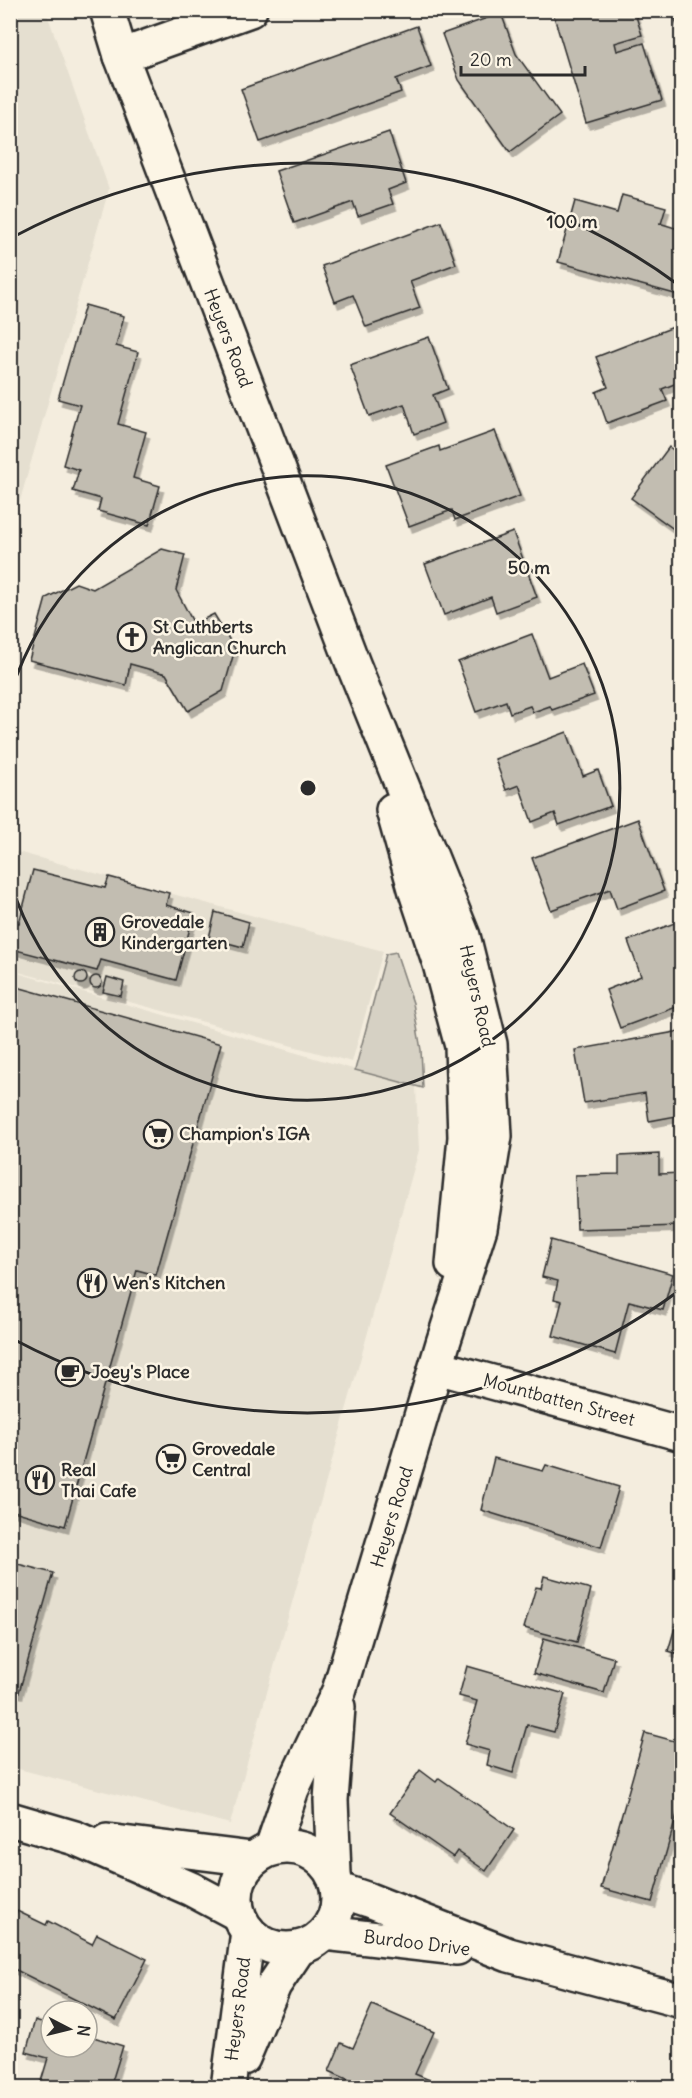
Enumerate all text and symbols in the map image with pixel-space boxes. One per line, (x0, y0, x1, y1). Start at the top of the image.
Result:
scale bar (461, 39, 586, 77)
text: 20 m (470, 48, 512, 71)
text: 100 m (547, 210, 598, 233)
street label: Heyers Road (199, 285, 258, 391)
text: 50 m (508, 556, 550, 579)
place label: St Cuthberts Anglican Church (153, 615, 287, 659)
church icon: St Cuthberts Anglican Church (116, 621, 148, 653)
centre of rings (298, 778, 318, 798)
place label: Grovedale Kindergarten (121, 910, 228, 954)
building icon: Grovedale Kindergarten (84, 916, 116, 948)
street label: Heyers Road (455, 942, 501, 1050)
supermarket icon: Champion's IGA (142, 1118, 174, 1150)
place label: Champion's IGA (179, 1122, 310, 1145)
restaurant icon: Wen's Kitchen (76, 1267, 108, 1299)
place label: Wen's Kitchen (113, 1271, 226, 1294)
cafe icon: Joey's Place (54, 1356, 86, 1388)
place label: Joey's Place (91, 1360, 190, 1383)
street label: Mountbatten Street (481, 1368, 637, 1431)
place label: Grovedale Central (192, 1437, 276, 1481)
supermarket icon: Grovedale Central (155, 1443, 187, 1475)
place label: Real Thai Cafe (61, 1458, 137, 1502)
street label: Heyers Road (365, 1463, 418, 1570)
restaurant icon: Real Thai Cafe (24, 1464, 56, 1496)
street label: Burdoo Drive (362, 1925, 472, 1960)
street label: Heyers Road (220, 1955, 255, 2062)
north arrow (39, 1999, 99, 2059)
text: N (73, 2024, 94, 2038)

